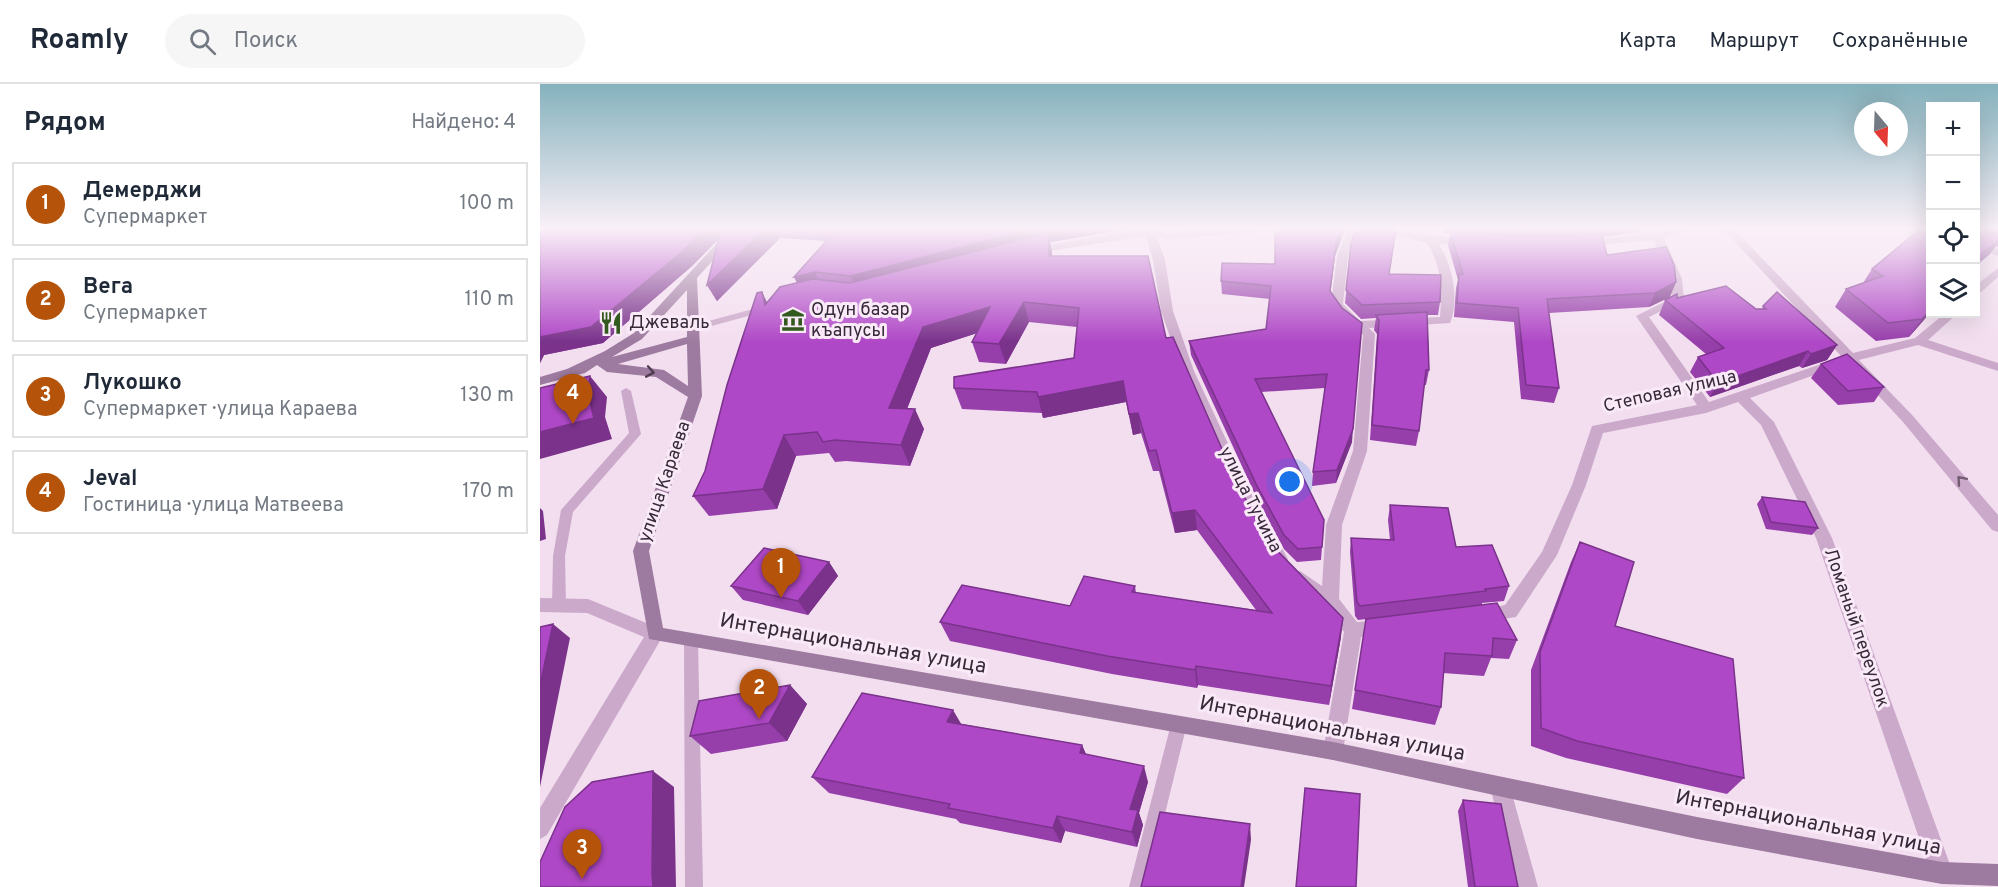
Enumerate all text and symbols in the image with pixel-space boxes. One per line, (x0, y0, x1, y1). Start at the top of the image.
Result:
search box (165, 14, 585, 68)
text: Roamly (30, 23, 129, 59)
icon: search (186, 25, 219, 58)
text: Поиск (234, 28, 298, 55)
text: Карта (1619, 28, 1676, 55)
text: Маршрут (1709, 28, 1799, 55)
text: Сохранённые (1832, 28, 1968, 55)
north arrow (1854, 102, 1908, 156)
map controls (1926, 102, 1980, 318)
button: + (1926, 102, 1980, 156)
text: Рядом (24, 107, 106, 140)
text: Найдено: 4 (411, 110, 516, 136)
button: − (1926, 156, 1980, 210)
text: Демерджи (83, 178, 202, 205)
text: 1 (42, 191, 50, 217)
text: 100 m (459, 191, 514, 217)
text: Супермаркет (83, 205, 207, 231)
button: locate (1926, 210, 1980, 264)
button: layers (1926, 264, 1980, 318)
text: Вега (83, 274, 133, 301)
text: 2 (39, 287, 52, 313)
text: 110 m (465, 287, 514, 313)
place label: Одун базар къапусы (811, 299, 910, 343)
text: Супермаркет (83, 301, 207, 327)
museum icon: Одун базар къапусы (780, 307, 806, 333)
restaurant icon: Джеваль (598, 310, 624, 336)
place label: Джеваль (629, 312, 710, 335)
one-way arrow (645, 365, 655, 378)
street label: Степовая улица (1601, 365, 1739, 419)
text: Лукошко (83, 370, 182, 397)
pin: 4 (554, 374, 592, 424)
text: 3 (40, 383, 52, 409)
text: 130 m (460, 383, 514, 409)
text: Супермаркет · улица Караева (83, 397, 358, 423)
street label: улица Караева (634, 418, 696, 546)
street label: улица Тучина (1213, 443, 1287, 557)
text: Jeval (83, 466, 138, 493)
your location (1275, 467, 1304, 496)
one-way arrow (1957, 476, 1968, 487)
text: 4 (39, 479, 52, 505)
text: 170 m (462, 479, 514, 505)
text: Гостиница · улица Матвеева (83, 493, 344, 519)
street label: Ломаный переулок (1818, 545, 1894, 711)
pin: 1 (762, 548, 800, 598)
street label: Интернациональная улица (718, 607, 988, 681)
pin: 2 (740, 670, 778, 719)
street label: Интернациональная улица (1197, 690, 1467, 768)
street label: Интернациональная улица (1673, 784, 1943, 862)
pin: 3 (562, 830, 602, 879)

